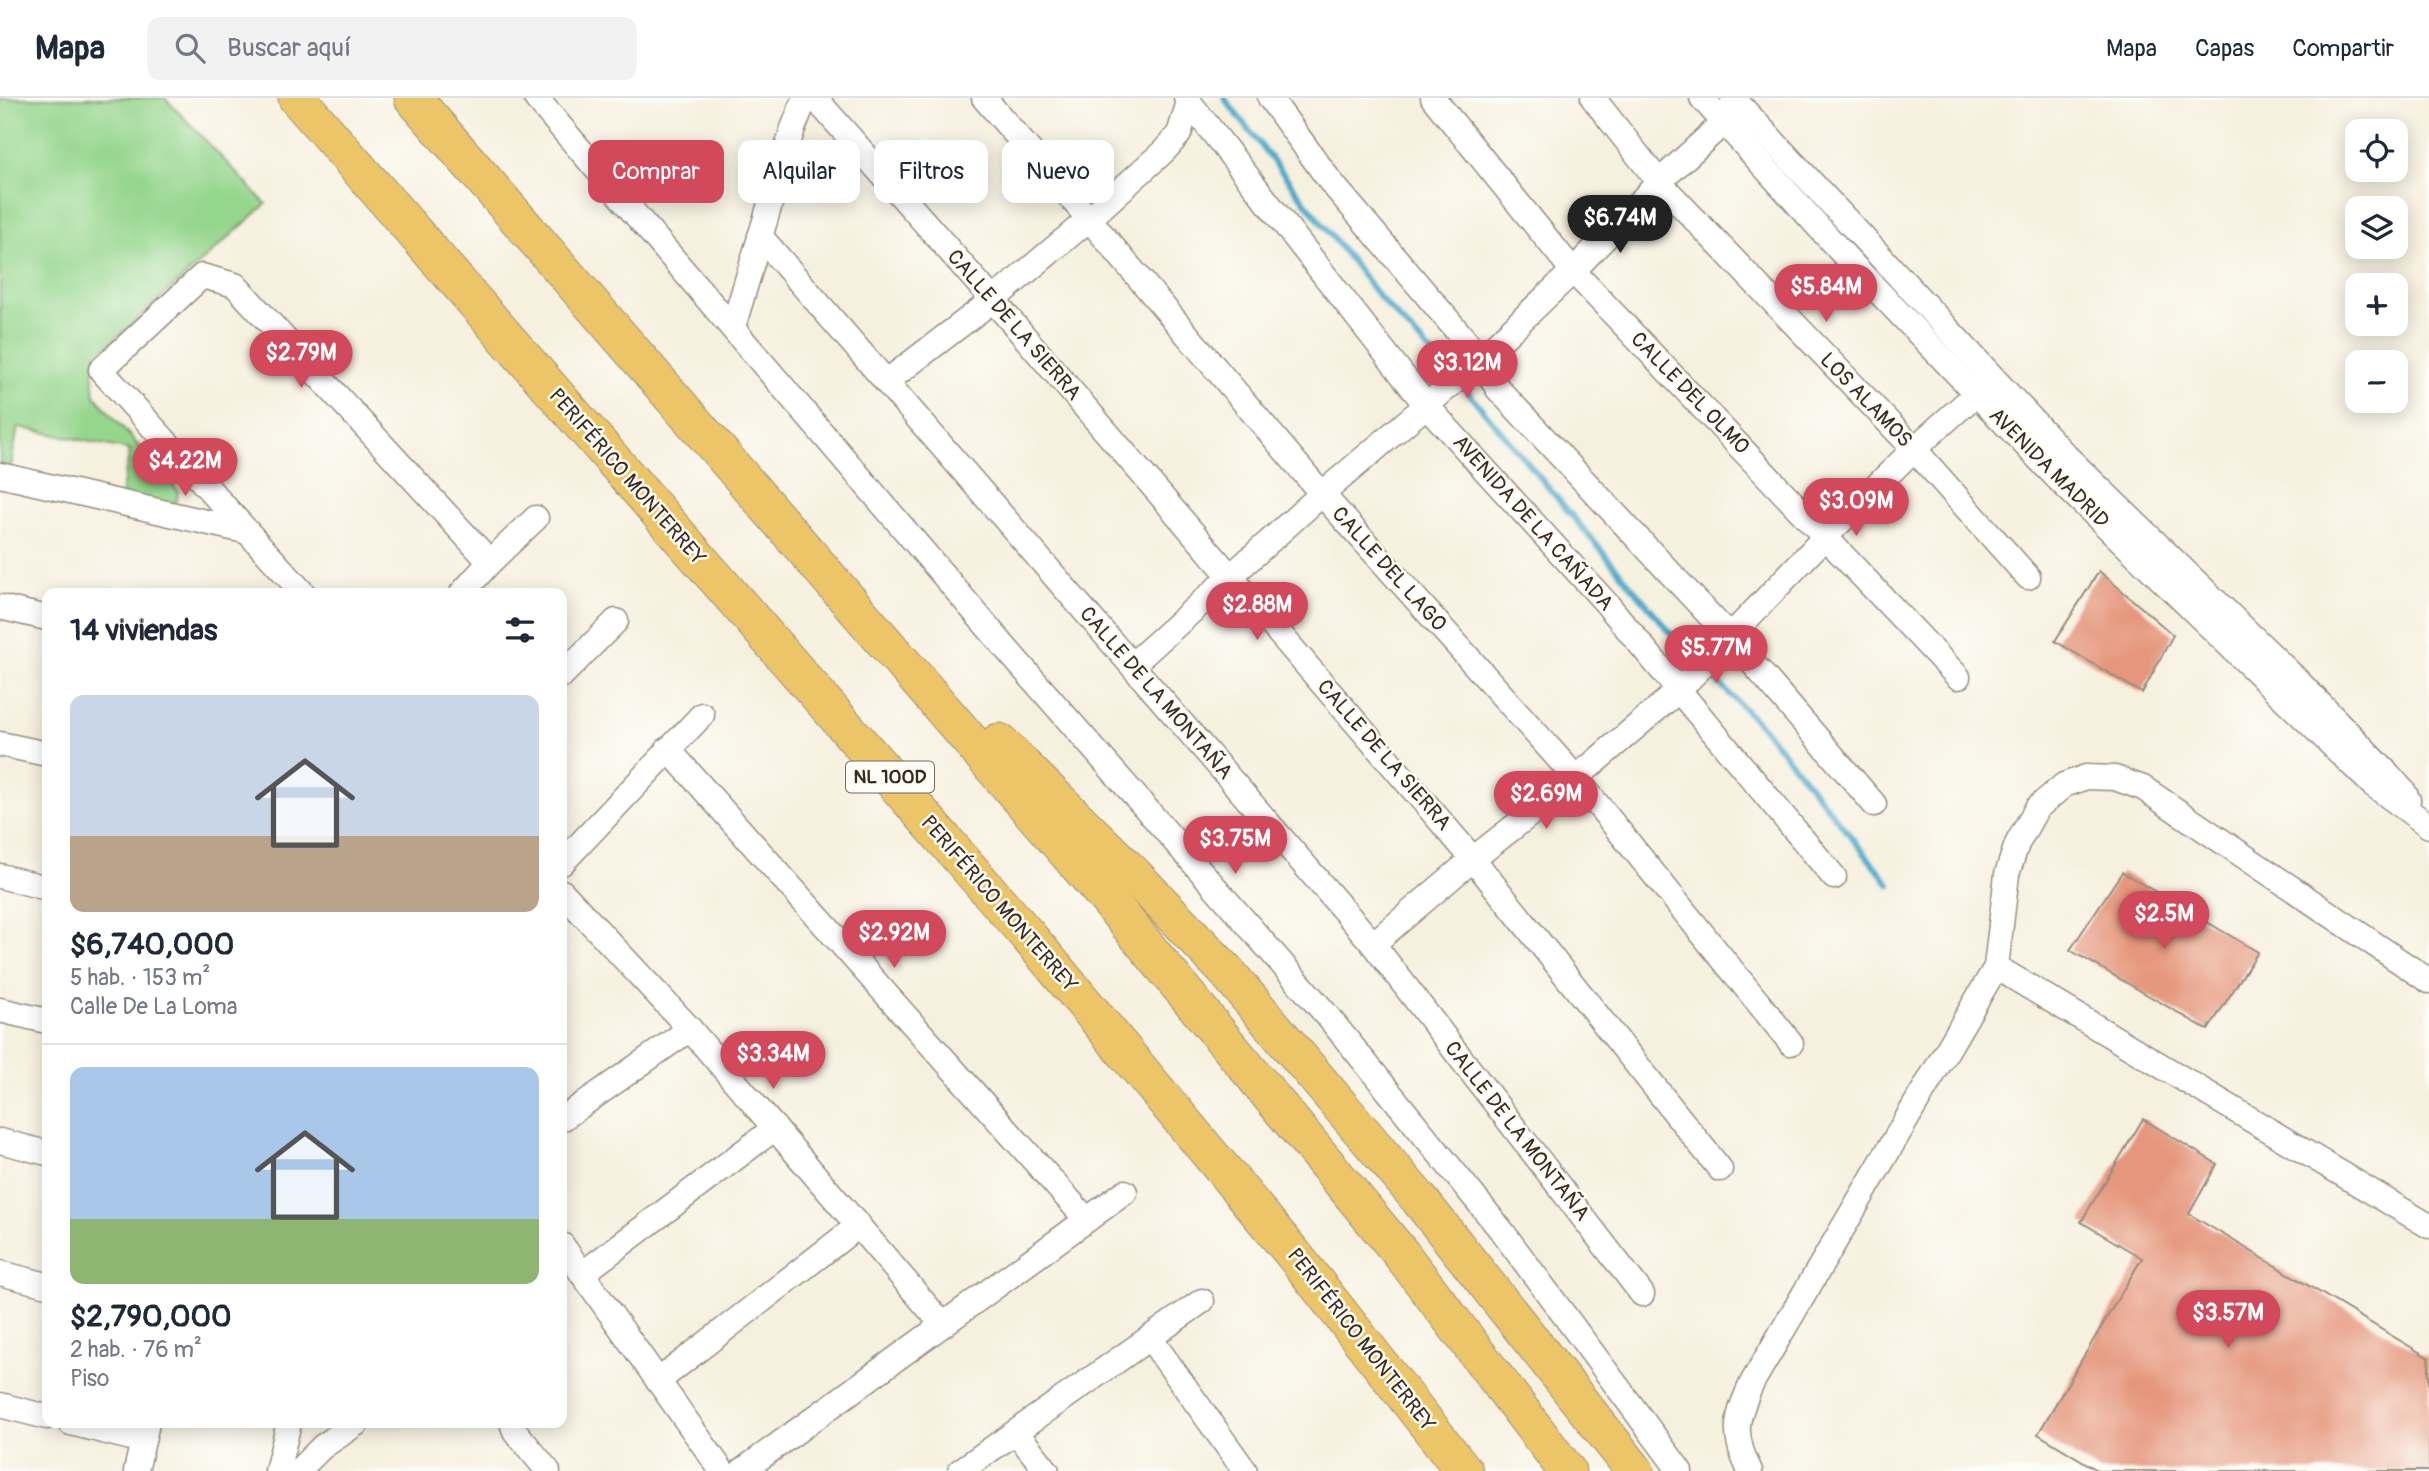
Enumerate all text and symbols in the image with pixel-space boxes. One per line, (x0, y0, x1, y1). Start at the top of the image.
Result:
search box (147, 17, 637, 80)
text: Mapa (35, 28, 105, 69)
icon: search (171, 29, 209, 67)
text: Buscar aquí (227, 32, 351, 64)
text: Mapa (2106, 34, 2157, 63)
text: Capas (2195, 34, 2254, 63)
text: Compartir (2292, 34, 2394, 63)
map controls (2345, 119, 2408, 413)
button: locate (2345, 119, 2408, 182)
chip: Comprar (588, 140, 724, 203)
chip: Alquilar (738, 140, 860, 203)
chip: Filtros (874, 140, 988, 203)
chip: Nuevo (1002, 140, 1114, 203)
pin: $6.74M (1563, 195, 1677, 255)
button: layers (2345, 196, 2408, 259)
text: $6.74M (1584, 203, 1656, 232)
street label: CALLE DE LA SIERRA (941, 244, 1087, 406)
pin: $5.84M (1769, 264, 1883, 324)
text: $5.84M (1790, 272, 1862, 301)
button: + (2345, 273, 2408, 336)
street label: CALLE DEL OLMO (1625, 326, 1755, 460)
pin: $2.79M (244, 330, 358, 390)
text: $2.79M (266, 338, 336, 367)
pin: $3.12M (1410, 341, 1524, 400)
street label: LOS ALAMOS (1814, 347, 1918, 453)
text: $3.12M (1433, 348, 1501, 377)
button: − (2345, 350, 2408, 413)
street label: PERIFÉRICO MONTERREY (543, 383, 711, 571)
street label: AVENIDA MADRID (1983, 402, 2115, 534)
street label: AVENIDA DE LA CAÑADA (1447, 429, 1619, 617)
pin: $4.22M (128, 438, 242, 498)
text: $4.22M (148, 446, 222, 475)
pin: $3.09M (1799, 478, 1913, 538)
text: $3.09M (1819, 486, 1893, 515)
street label: CALLE DEL LAGO (1326, 501, 1452, 637)
pin: $2.88M (1200, 582, 1314, 642)
text: $2.88M (1222, 590, 1292, 619)
street label: CALLE DE LA MONTAÑA (1073, 601, 1239, 785)
icon: filters (501, 611, 539, 649)
text: 14 viviendas (70, 612, 217, 649)
pin: $5.77M (1659, 626, 1773, 685)
text: $5.77M (1681, 633, 1751, 662)
street label: CALLE DE LA SIERRA (1311, 674, 1457, 836)
icon: home (242, 740, 368, 866)
road number: NL 100D (846, 762, 934, 792)
pin: $2.69M (1489, 772, 1603, 831)
text: $2.69M (1510, 779, 1582, 808)
street label: PERIFÉRICO MONTERREY (915, 810, 1083, 998)
pin: $3.75M (1178, 816, 1292, 876)
text: $3.75M (1199, 824, 1271, 853)
pin: $2.5M (2115, 892, 2213, 951)
text: $2.5M (2134, 899, 2194, 928)
pin: $2.92M (837, 910, 951, 970)
text: $2.92M (858, 918, 930, 947)
text: $6,740,000 (70, 926, 234, 963)
text: 5 hab. · 153 m² (70, 963, 210, 992)
text: Calle De La Loma (70, 992, 237, 1021)
pin: $3.34M (716, 1032, 830, 1091)
street label: CALLE DE LA MONTAÑA (1438, 1036, 1596, 1226)
text: $3.34M (736, 1039, 810, 1068)
icon: home (242, 1112, 368, 1238)
street label: PERIFÉRICO MONTERREY (1281, 1243, 1441, 1437)
pin: $3.57M (2171, 1290, 2285, 1350)
text: $2,790,000 (70, 1298, 232, 1335)
text: $3.57M (2192, 1298, 2264, 1327)
text: 2 hab. · 76 m² (70, 1335, 202, 1364)
text: Piso (70, 1364, 109, 1393)

